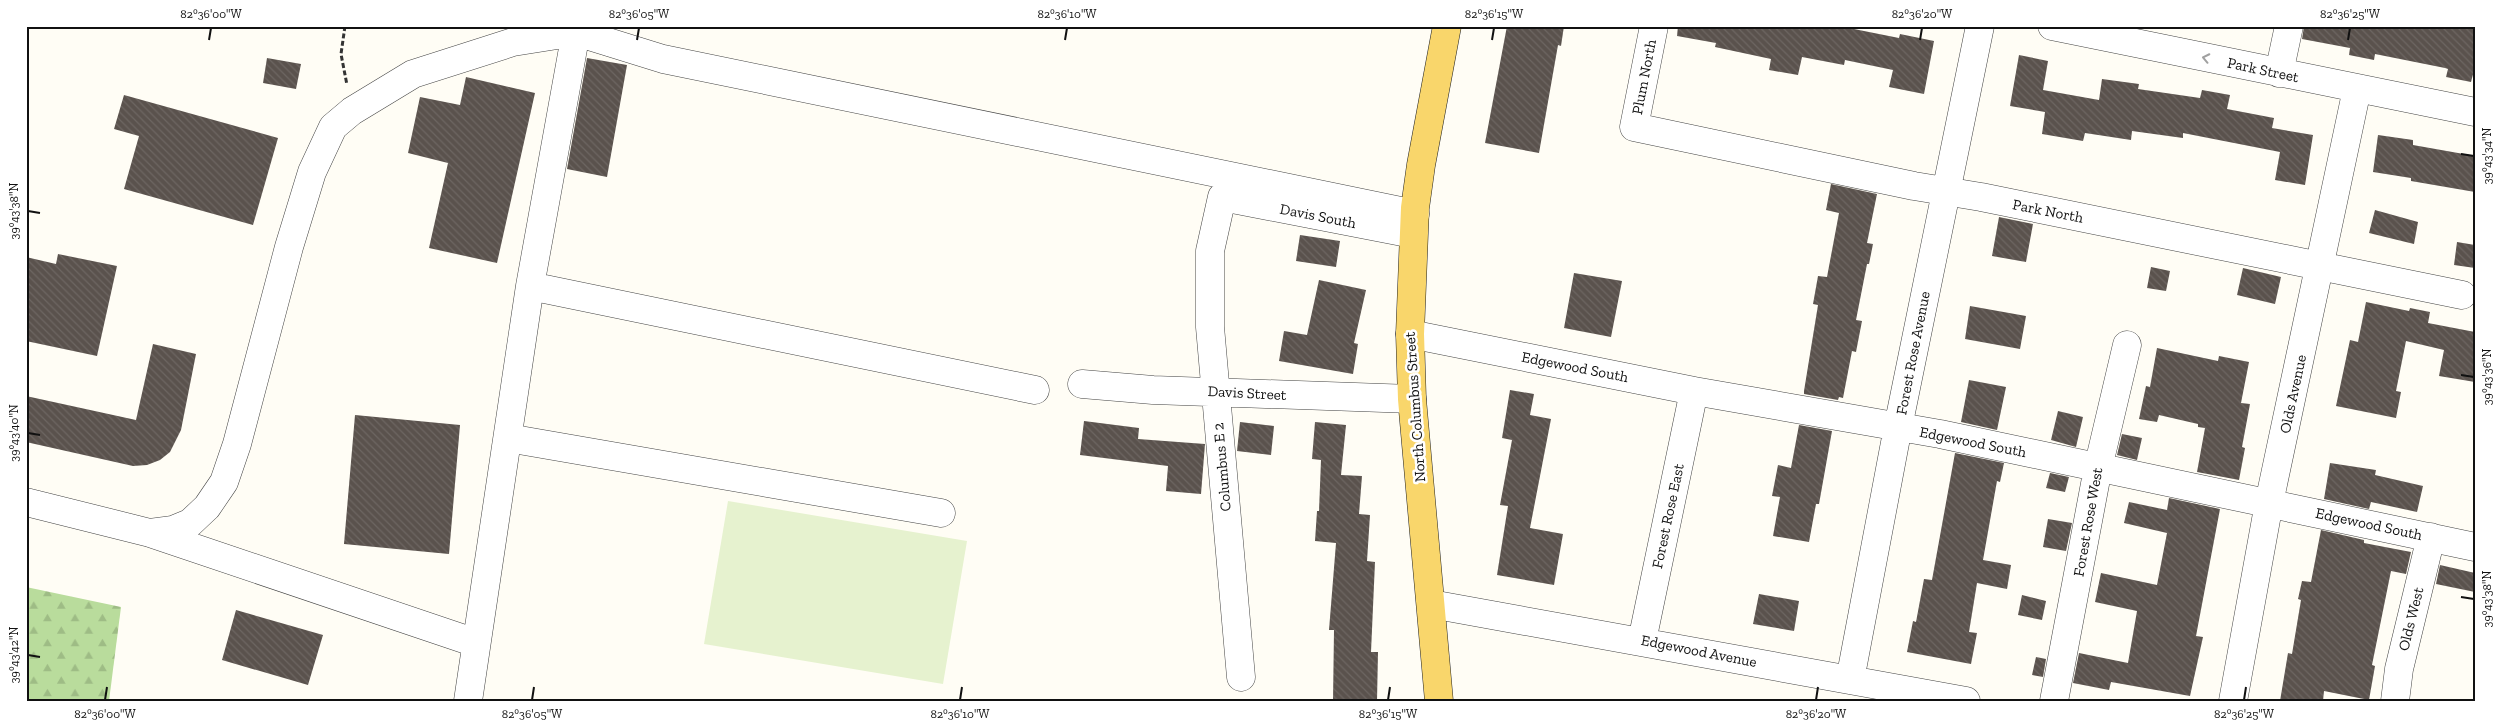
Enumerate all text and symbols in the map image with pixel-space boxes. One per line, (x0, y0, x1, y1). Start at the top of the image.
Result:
text: 82°36'00"W (180, 7, 242, 21)
text: 82°36'05"W (609, 7, 670, 21)
text: 82°36'10"W (1037, 7, 1097, 21)
text: 82°36'15"W (1465, 7, 1524, 21)
text: 82°36'20"W (1892, 7, 1953, 21)
text: 82°36'25"W (2320, 7, 2381, 21)
street label: Plum North (1628, 37, 1660, 116)
one-way arrow (2202, 53, 2211, 64)
street label: Park Street (2226, 54, 2301, 86)
text: 39°43'34"N (2480, 128, 2494, 184)
text: 39°43'38"N (7, 182, 21, 239)
street label: Park North (2011, 195, 2086, 227)
street label: Davis South (1278, 200, 1358, 232)
street label: Forest Rose Avenue (1892, 290, 1934, 416)
street label: North Columbus Street (1401, 331, 1429, 483)
street label: Edgewood South (1520, 348, 1631, 386)
text: 39°43'36"N (2480, 349, 2494, 405)
street label: Olds Avenue (2276, 353, 2310, 435)
street label: Davis Street (1207, 382, 1287, 404)
text: 39°43'40"N (7, 404, 21, 462)
street label: Columbus E 2 (1209, 422, 1235, 512)
street label: Edgewood South (1918, 423, 2029, 461)
street label: Forest Rose East (1648, 462, 1688, 570)
street label: Forest Rose West (2070, 466, 2107, 578)
street label: Edgewood South (2314, 504, 2425, 544)
text: 39°43'38"N (2480, 570, 2494, 627)
street label: Olds West (2394, 585, 2428, 653)
text: 39°43'42"N (7, 627, 21, 683)
street label: Edgewood Avenue (1640, 631, 1758, 671)
text: 82°36'00"W (74, 707, 136, 721)
text: 82°36'05"W (502, 707, 563, 721)
text: 82°36'10"W (930, 707, 990, 721)
text: 82°36'15"W (1359, 707, 1418, 721)
text: 82°36'20"W (1786, 707, 1847, 721)
text: 82°36'25"W (2214, 707, 2275, 721)

